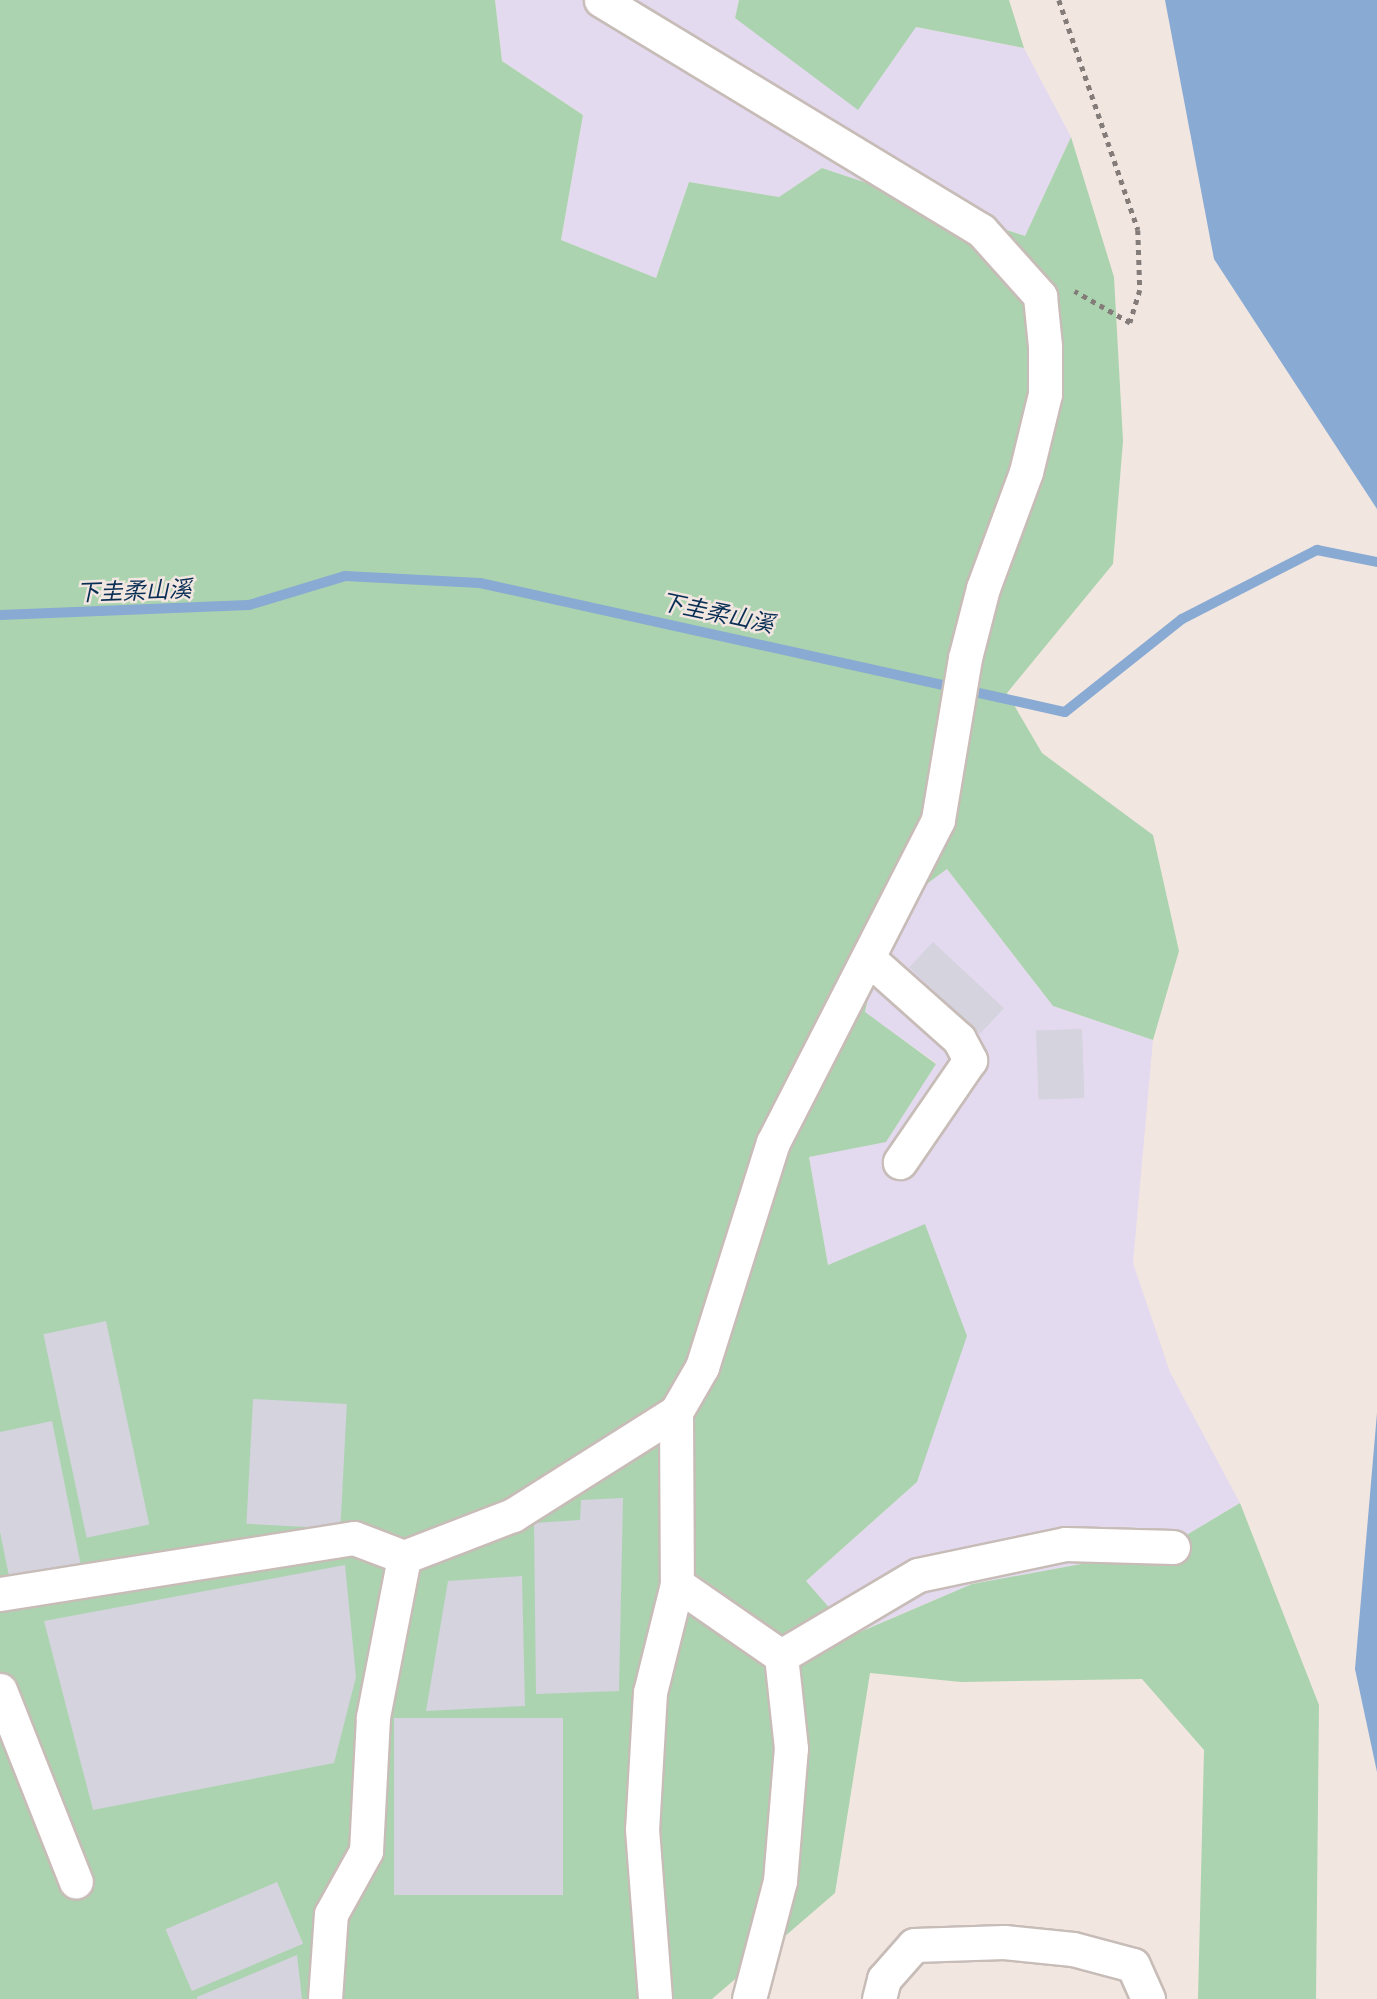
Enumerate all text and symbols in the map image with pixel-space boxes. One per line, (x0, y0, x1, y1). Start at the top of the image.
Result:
water label: 下圭柔山溪 (76, 575, 192, 607)
water label: 下圭柔山溪 (658, 588, 776, 638)

